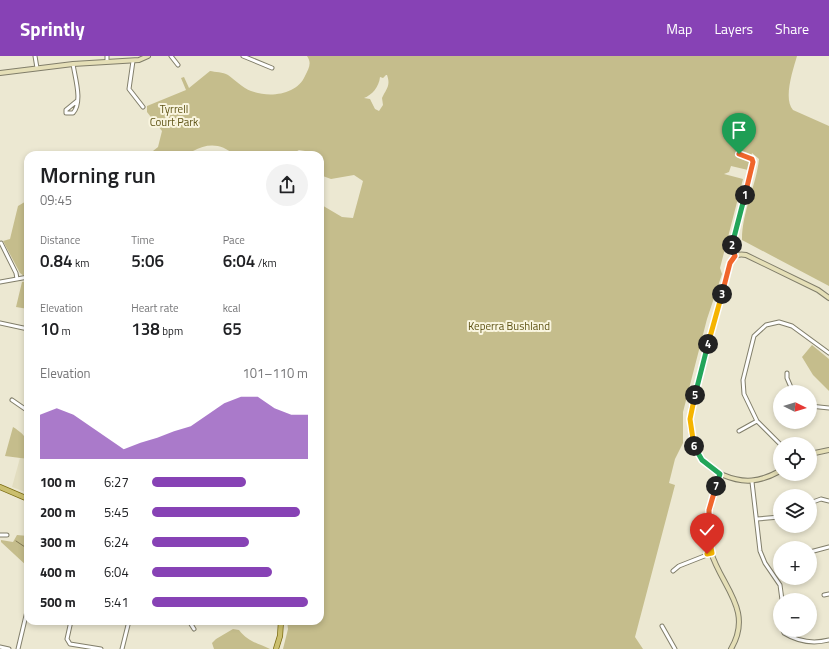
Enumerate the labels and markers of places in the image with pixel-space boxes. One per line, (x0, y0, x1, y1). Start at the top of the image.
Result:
pin (722, 113, 756, 154)
pin: 1 (735, 185, 755, 205)
pin: 2 (722, 235, 742, 255)
pin: 3 (712, 284, 732, 304)
pin: 4 (698, 334, 718, 354)
pin: 5 (685, 385, 705, 405)
pin: 6 (684, 436, 704, 456)
pin: 7 (706, 476, 726, 496)
pin (690, 513, 724, 554)

